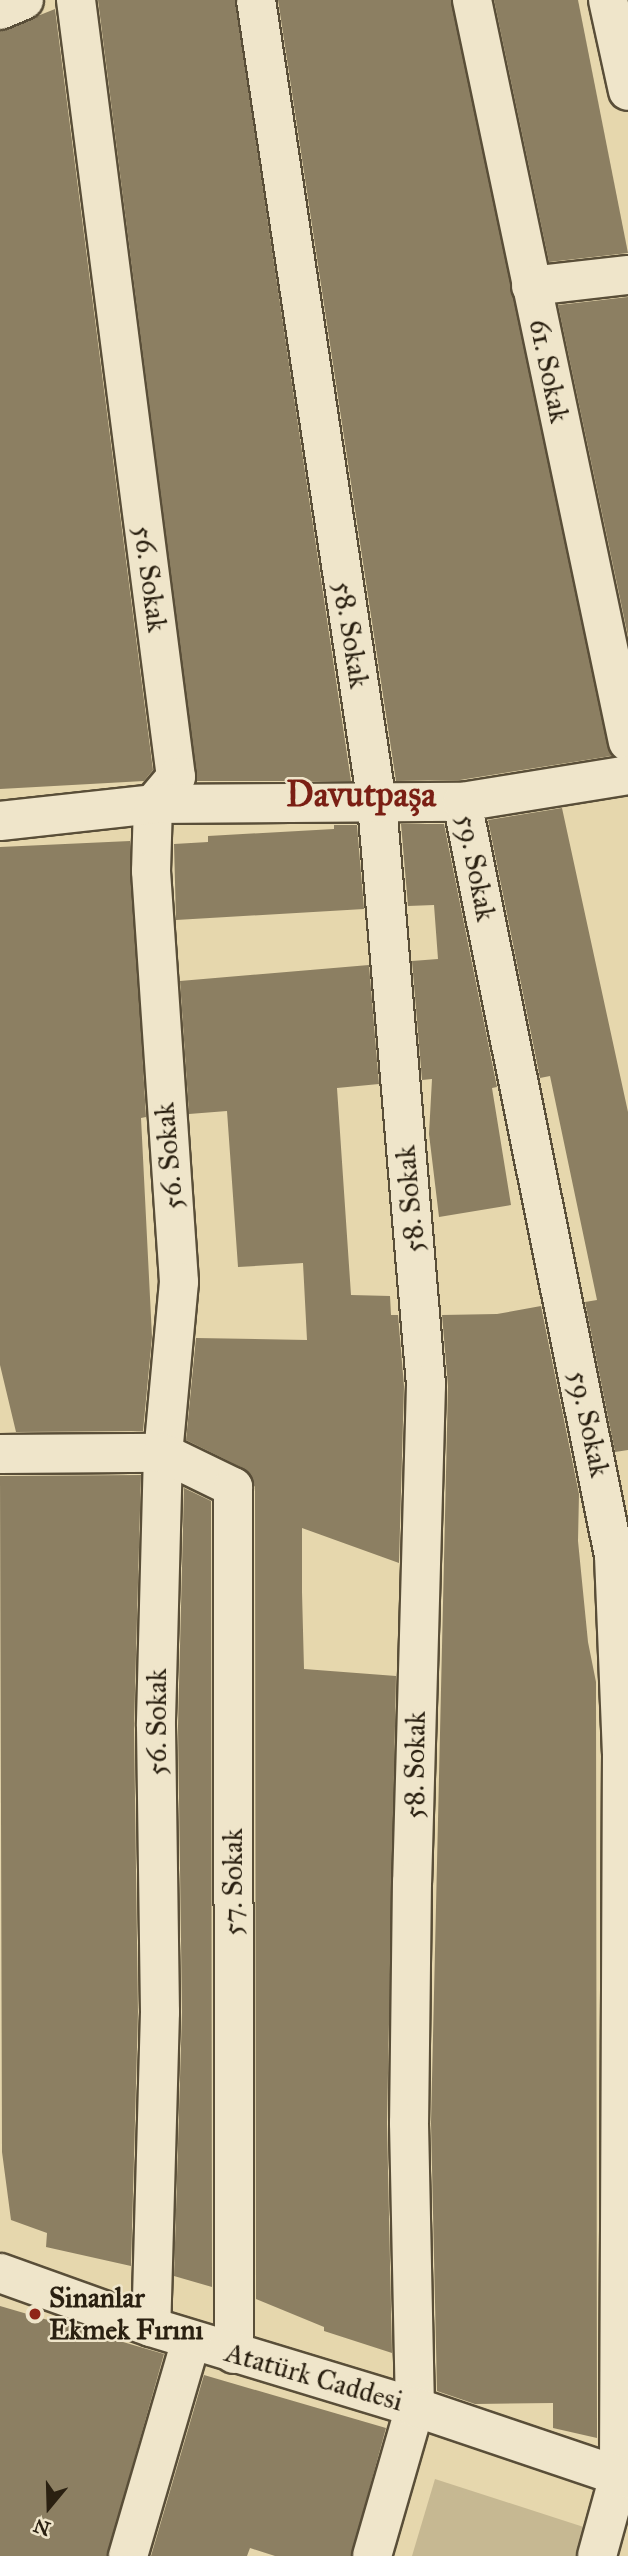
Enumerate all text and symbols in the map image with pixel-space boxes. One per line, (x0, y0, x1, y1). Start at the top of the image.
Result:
street label: 61. Sokak (522, 316, 576, 426)
street label: 56. Sokak (126, 524, 174, 634)
street label: 58. Sokak (326, 579, 376, 691)
district label: Davutpaşa (286, 774, 436, 816)
street label: 59. Sokak (449, 812, 503, 924)
street label: 56. Sokak (148, 1101, 190, 1211)
street label: 58. Sokak (389, 1144, 431, 1254)
street label: 59. Sokak (561, 1368, 617, 1480)
street label: 56. Sokak (140, 1668, 174, 1776)
street label: 58. Sokak (397, 1711, 433, 1819)
street label: 57. Sokak (216, 1828, 250, 1936)
place label: Sinanlar Ekmek Fırını (49, 2281, 203, 2347)
marker: Sinanlar Ekmek Fırını (27, 2306, 43, 2322)
street label: Atatürk Caddesi (221, 2336, 407, 2418)
north arrow (14, 2472, 84, 2542)
text: N (31, 2514, 53, 2541)

